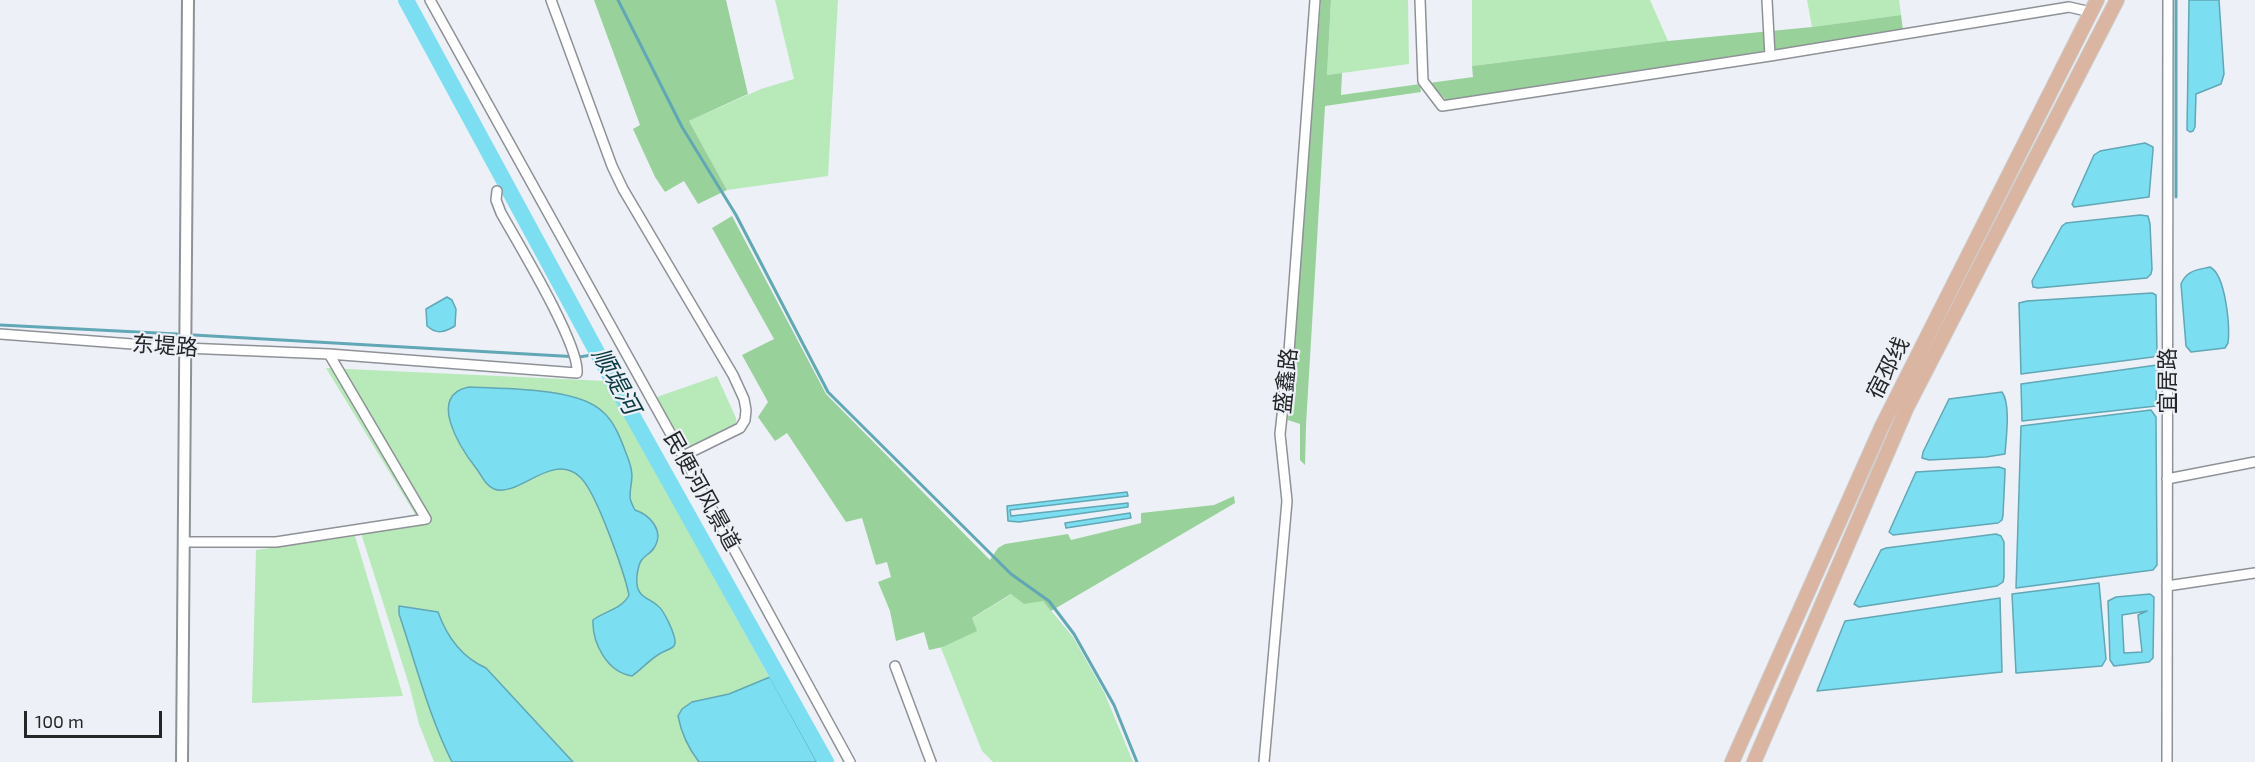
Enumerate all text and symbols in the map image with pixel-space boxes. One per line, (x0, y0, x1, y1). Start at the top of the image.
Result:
street label: 东堤路 (131, 331, 199, 361)
street label: 宿邳线 (1861, 333, 1915, 403)
water label: 顺堤河 (586, 343, 646, 419)
street label: 盛鑫路 (1269, 347, 1303, 415)
street label: 宜居路 (2155, 348, 2181, 414)
street label: 民便河风景道 (658, 427, 746, 555)
scale bar (27, 699, 165, 737)
text: 100 m (35, 710, 84, 732)

